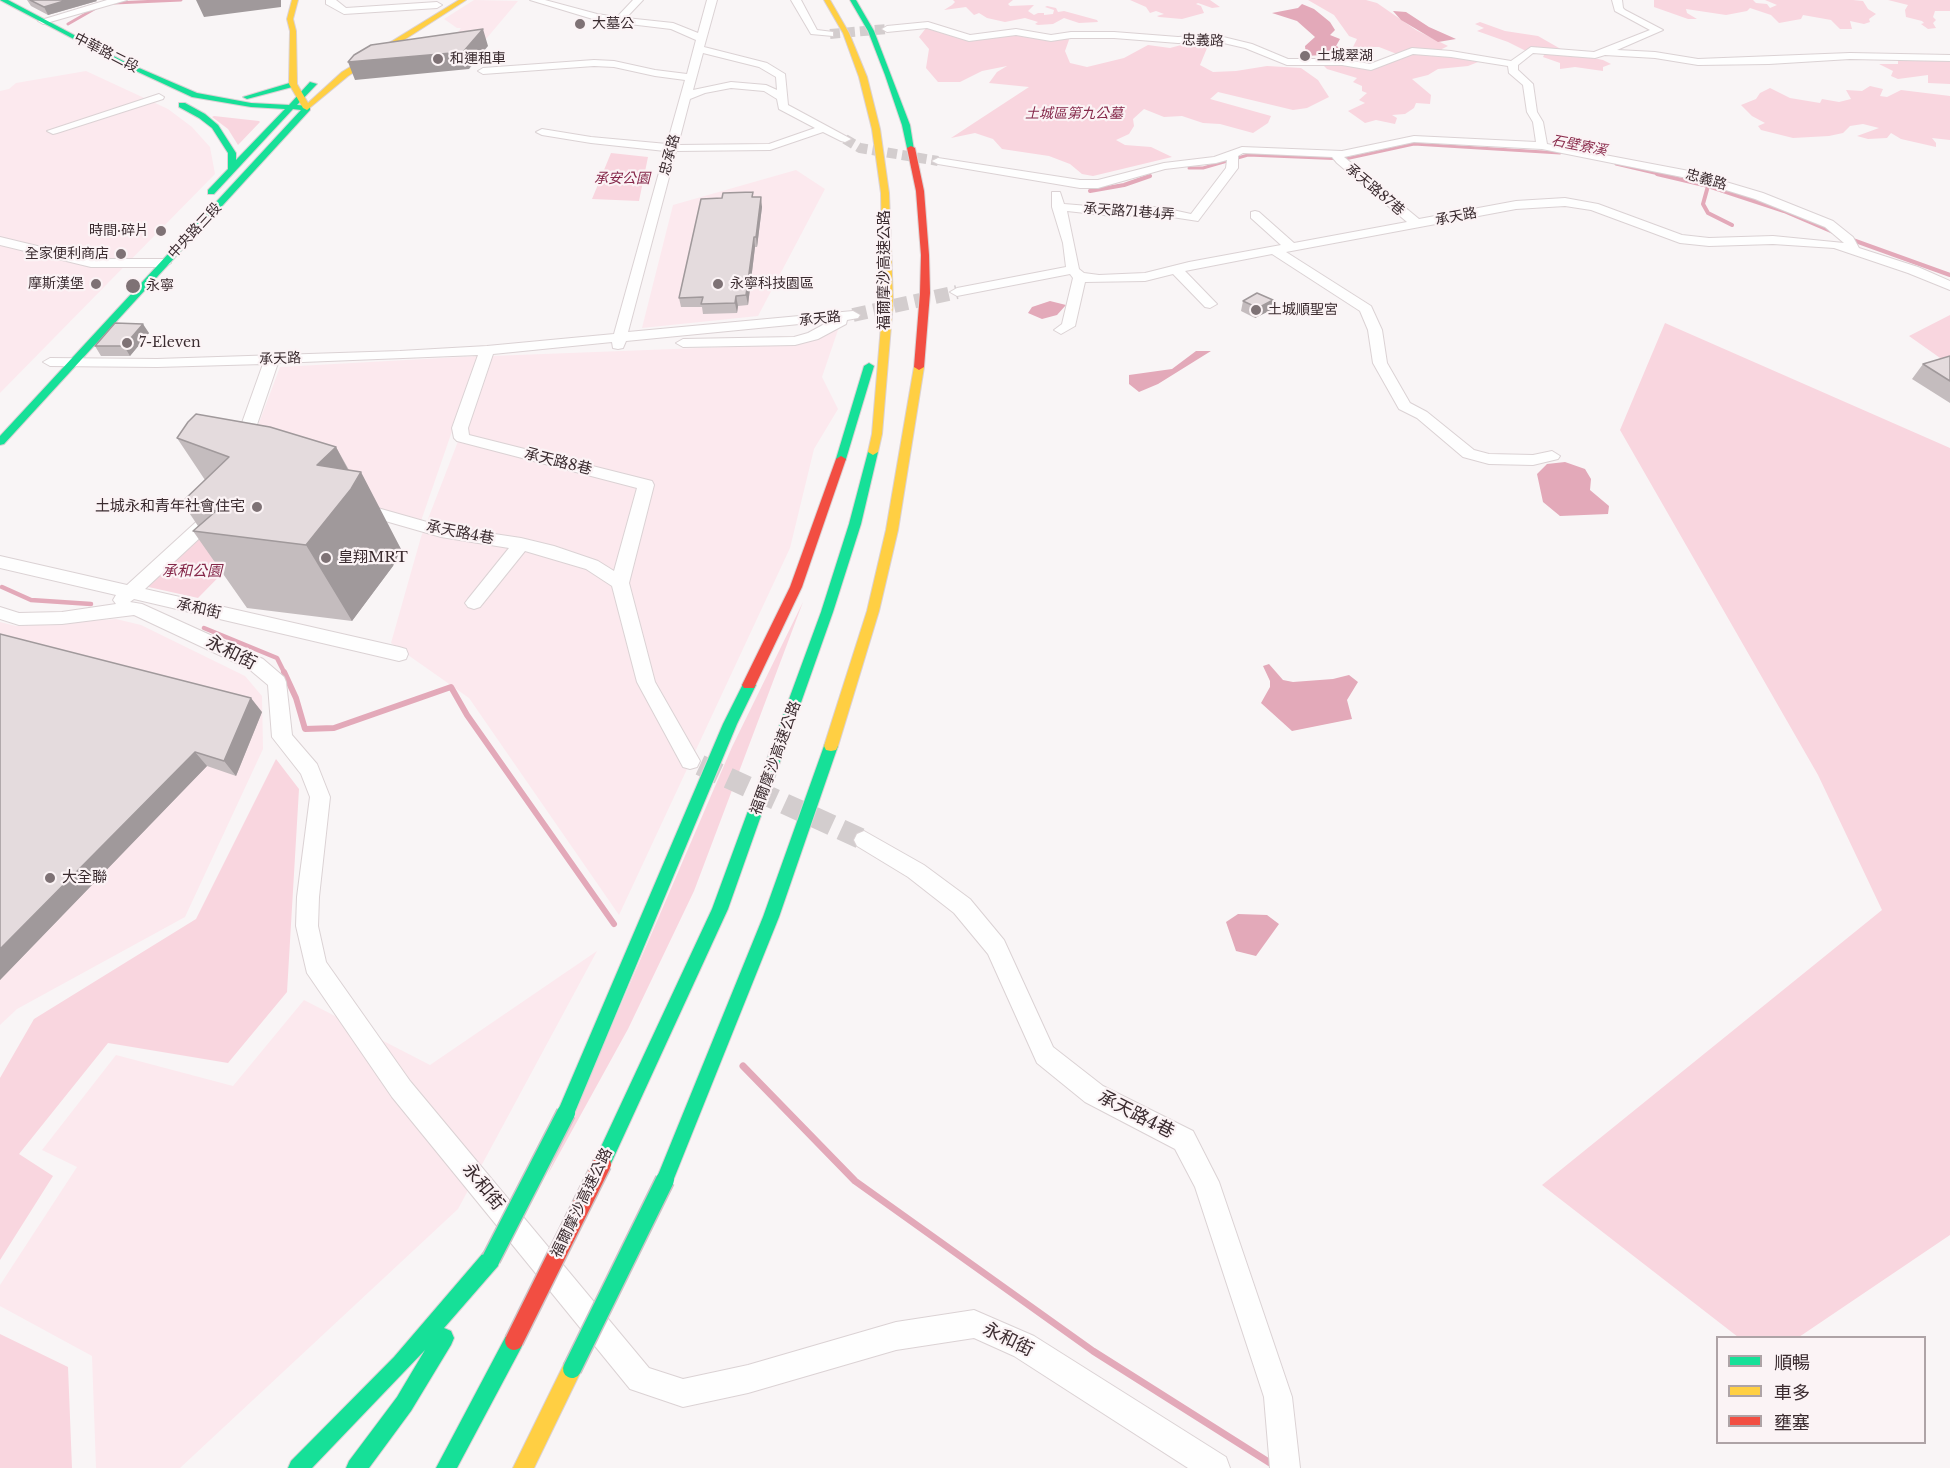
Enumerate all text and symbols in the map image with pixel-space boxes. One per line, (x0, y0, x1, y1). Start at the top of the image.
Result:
place label: 大墓公 (592, 16, 634, 32)
marker: 大墓公 (573, 17, 587, 31)
street label: 中華路二段 (71, 30, 141, 76)
street label: 忠義路 (1182, 32, 1224, 50)
place label: 土城翠湖 (1317, 48, 1373, 64)
marker: 土城翠湖 (1298, 49, 1312, 63)
place label: 和運租車 (450, 51, 506, 67)
marker: 和運租車 (431, 52, 445, 66)
park label: 土城區第九公墓 (1025, 106, 1123, 122)
water label: 石壁寮溪 (1550, 132, 1608, 160)
street label: 忠承路 (656, 133, 684, 177)
street label: 承天路87巷 (1342, 161, 1408, 219)
street label: 忠義路 (1683, 166, 1729, 194)
park label: 承安公園 (594, 171, 650, 187)
street label: 中央路三段 (165, 200, 225, 262)
street label: 承天路71巷4弄 (1083, 200, 1175, 224)
street label: 承天路 (1434, 205, 1478, 229)
street label: 福爾摩沙高速公路 (876, 210, 894, 330)
place label: 時間·碎片 (89, 223, 149, 239)
marker: 時間·碎片 (154, 224, 168, 238)
place label: 全家便利商店 (25, 246, 109, 262)
marker: 全家便利商店 (114, 247, 128, 261)
place label: 摩斯漢堡 (28, 276, 84, 292)
place label: 永寧科技園區 (730, 276, 814, 292)
marker: 摩斯漢堡 (89, 277, 103, 291)
marker: 永寧 (124, 277, 142, 295)
marker: 永寧科技園區 (711, 277, 725, 291)
place label: 永寧 (146, 278, 174, 294)
place label: 土城順聖宮 (1268, 302, 1338, 318)
marker: 土城順聖宮 (1249, 303, 1263, 317)
street label: 承天路 (798, 308, 842, 330)
place label: 7-Eleven (139, 335, 201, 351)
marker: 7-Eleven (120, 336, 134, 350)
street label: 承天路 (259, 350, 301, 368)
street label: 承天路8巷 (522, 445, 594, 479)
place label: 土城永和青年社會住宅 (95, 498, 245, 516)
marker: 土城永和青年社會住宅 (250, 500, 264, 514)
street label: 承天路4巷 (425, 518, 495, 548)
place label: 皇翔MRT (338, 549, 408, 567)
marker: 皇翔MRT (319, 551, 333, 565)
park label: 承和公園 (162, 563, 222, 581)
street label: 承和街 (175, 595, 223, 623)
street label: 永和街 (202, 631, 260, 675)
street label: 福爾摩沙高速公路 (747, 699, 805, 817)
place label: 大全聯 (62, 869, 107, 887)
marker: 大全聯 (43, 871, 57, 885)
street label: 承天路4巷 (1094, 1087, 1178, 1143)
street label: 福爾摩沙高速公路 (548, 1145, 616, 1261)
street label: 永和街 (458, 1159, 508, 1215)
street label: 永和街 (979, 1318, 1037, 1362)
legend (1716, 1336, 1926, 1444)
text: 順暢 (1774, 1352, 1810, 1374)
text: 車多 (1774, 1382, 1810, 1404)
text: 壅塞 (1774, 1412, 1810, 1434)

